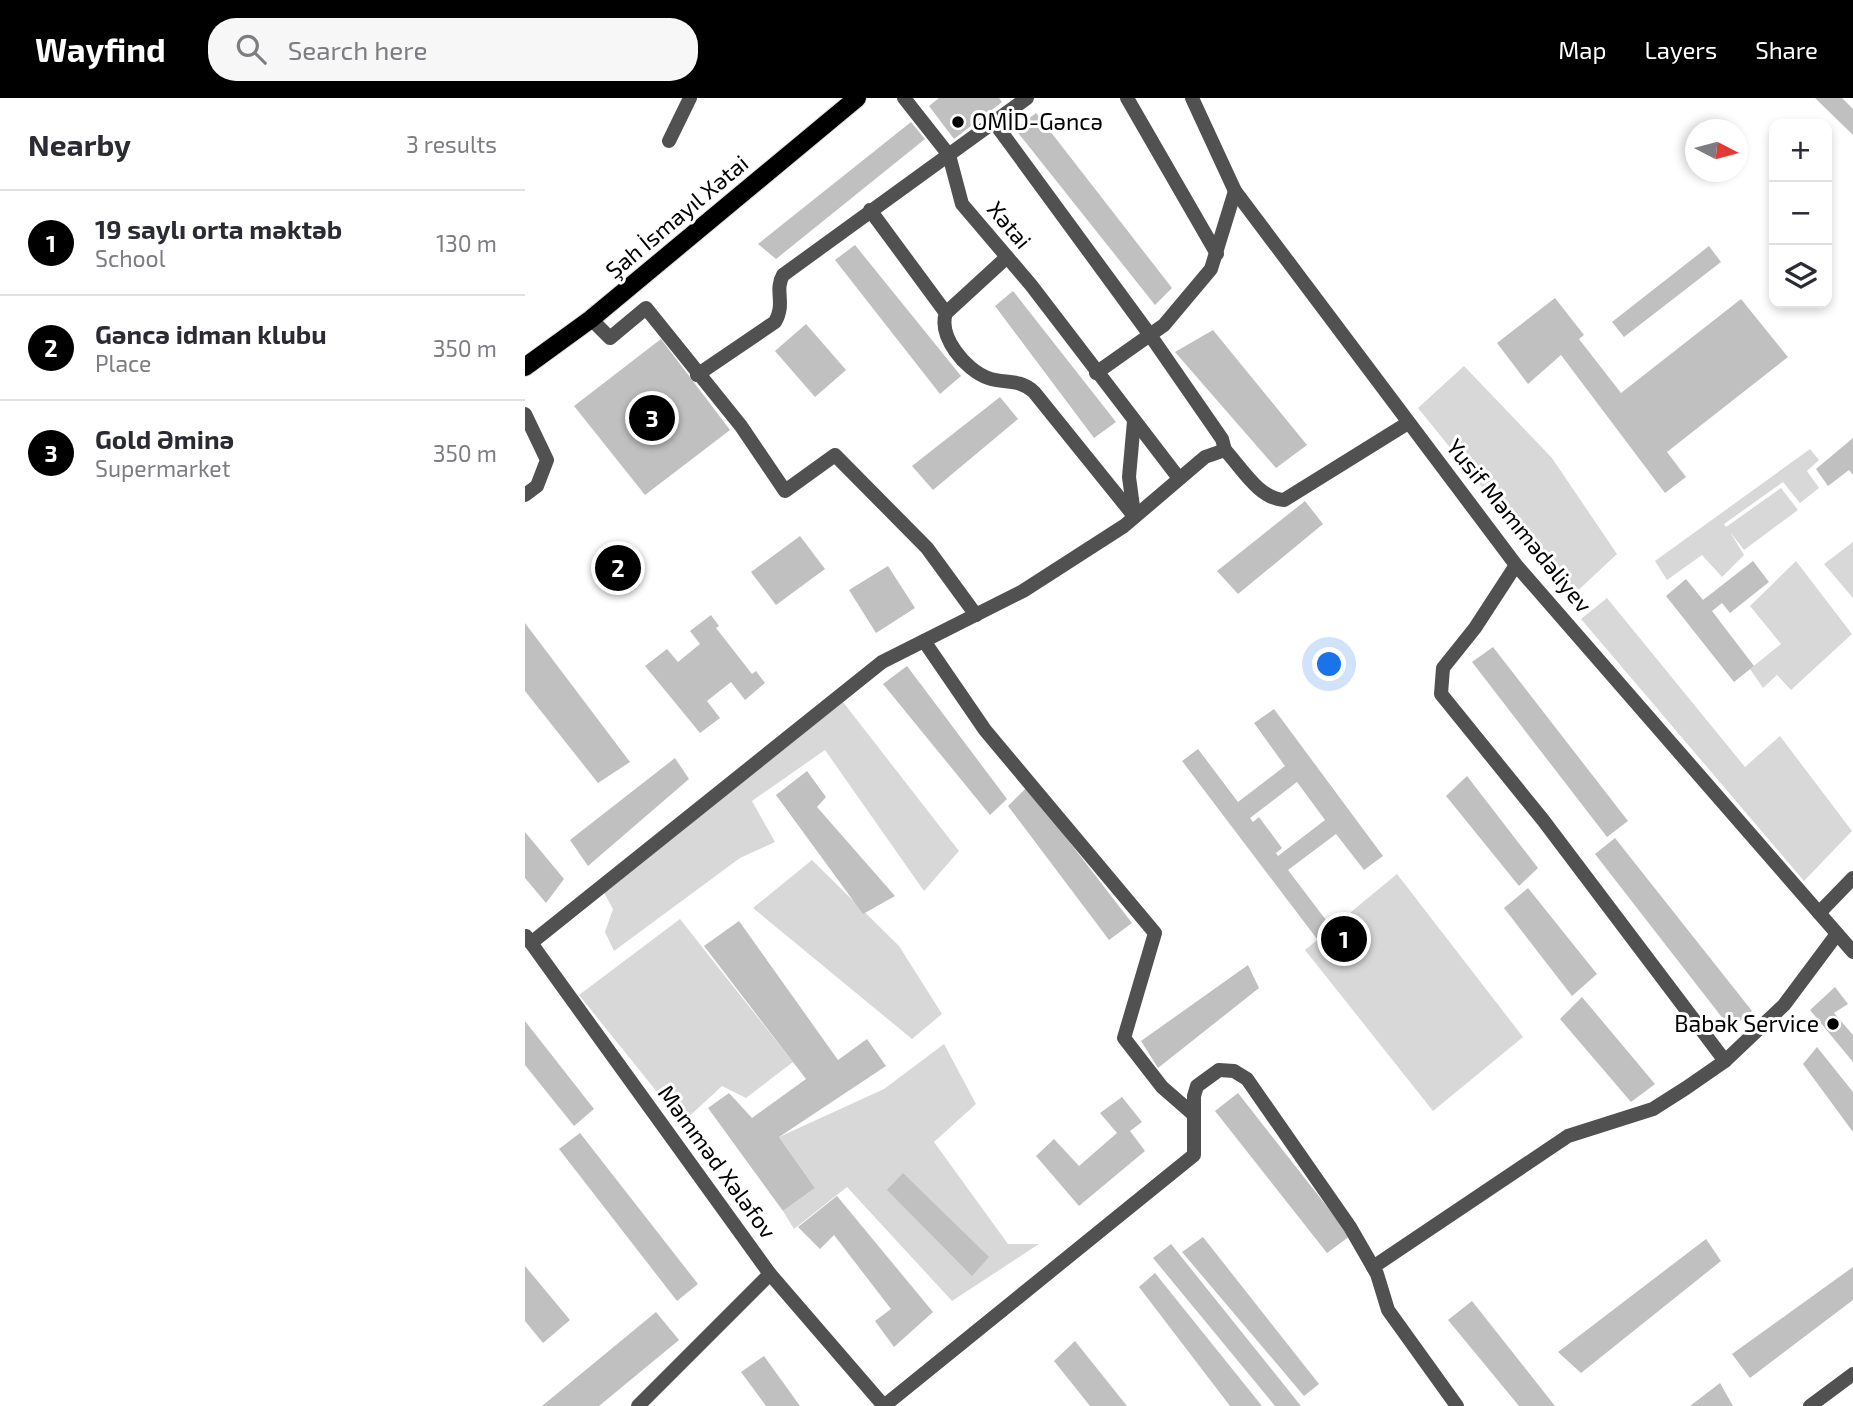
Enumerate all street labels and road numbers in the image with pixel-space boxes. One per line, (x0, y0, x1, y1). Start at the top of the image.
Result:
street label: Şah İsmayıl Xətai (599, 149, 754, 285)
street label: Xətai (982, 195, 1038, 254)
street label: Yusif Məmmədəliyev (1441, 433, 1598, 618)
street label: Məmməd Xələfov (653, 1079, 783, 1244)

